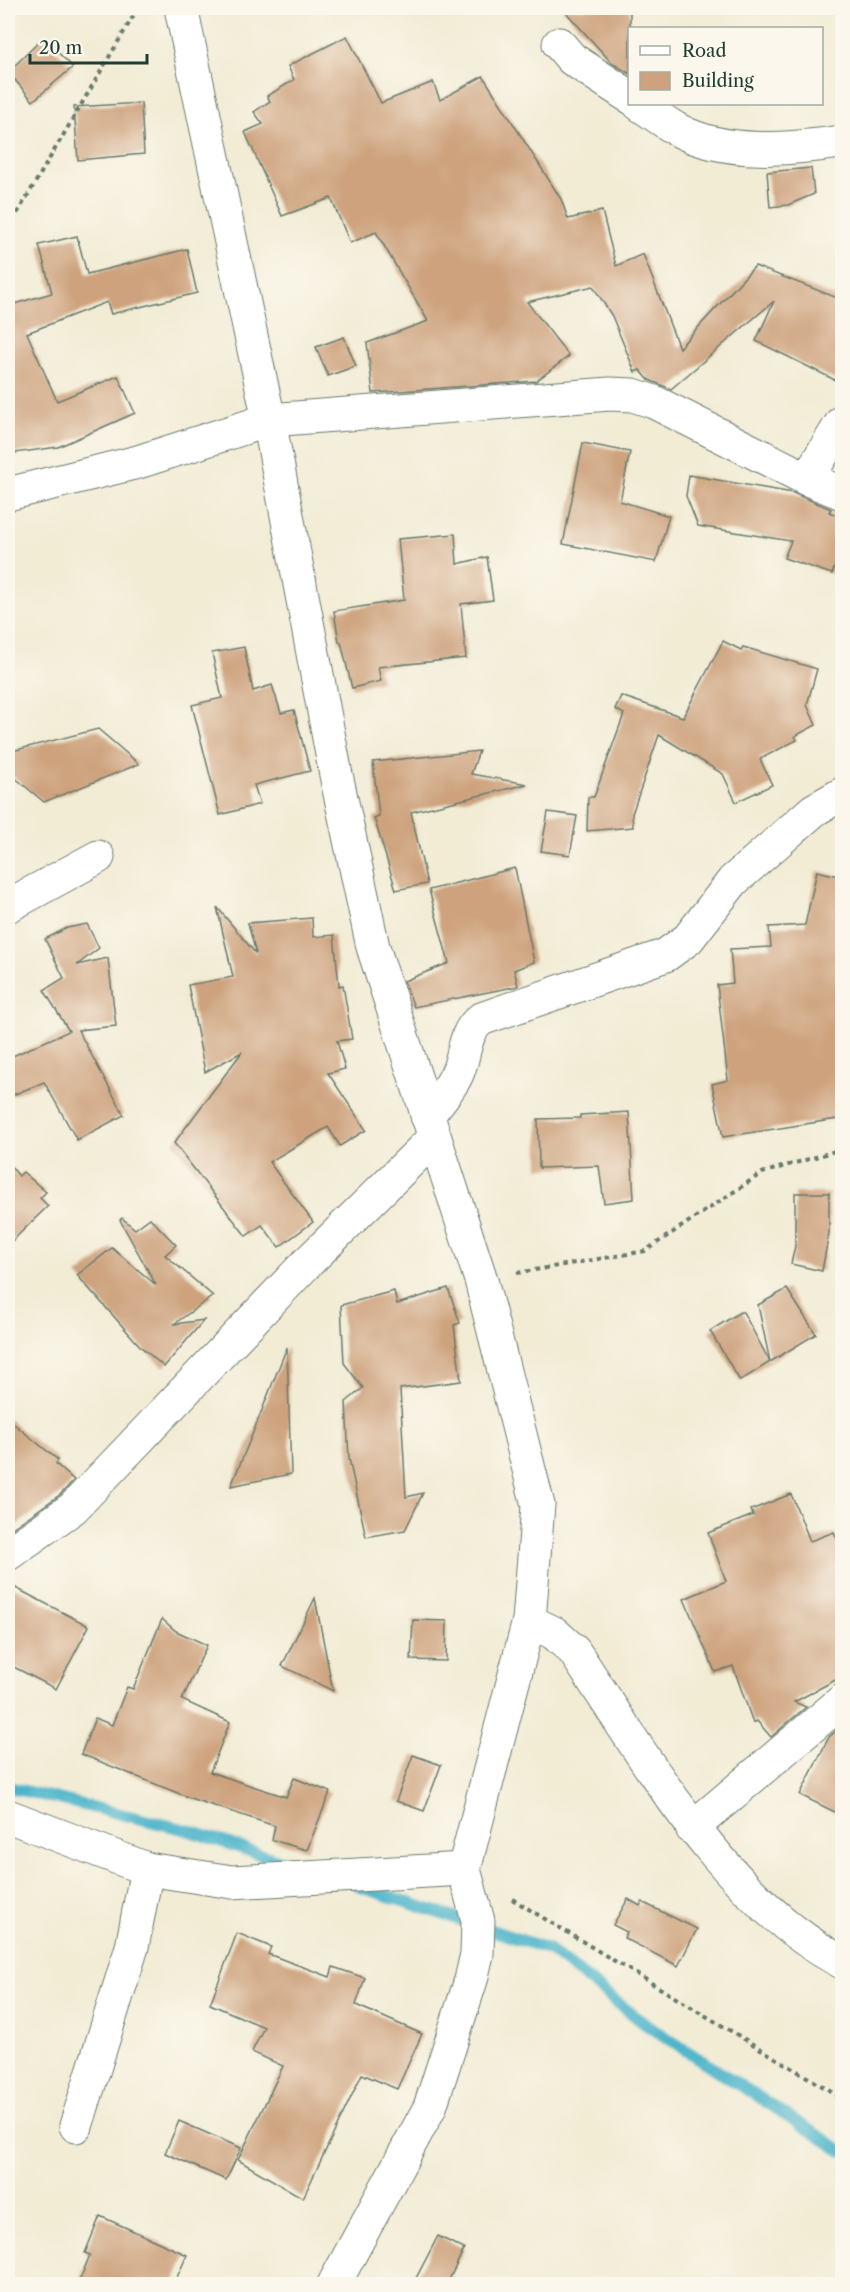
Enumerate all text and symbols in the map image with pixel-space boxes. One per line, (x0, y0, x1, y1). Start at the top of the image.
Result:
scale bar (30, 27, 147, 65)
legend (628, 27, 823, 105)
text: 20 m (39, 37, 83, 59)
text: Road (682, 40, 727, 62)
text: Building (682, 70, 754, 92)

